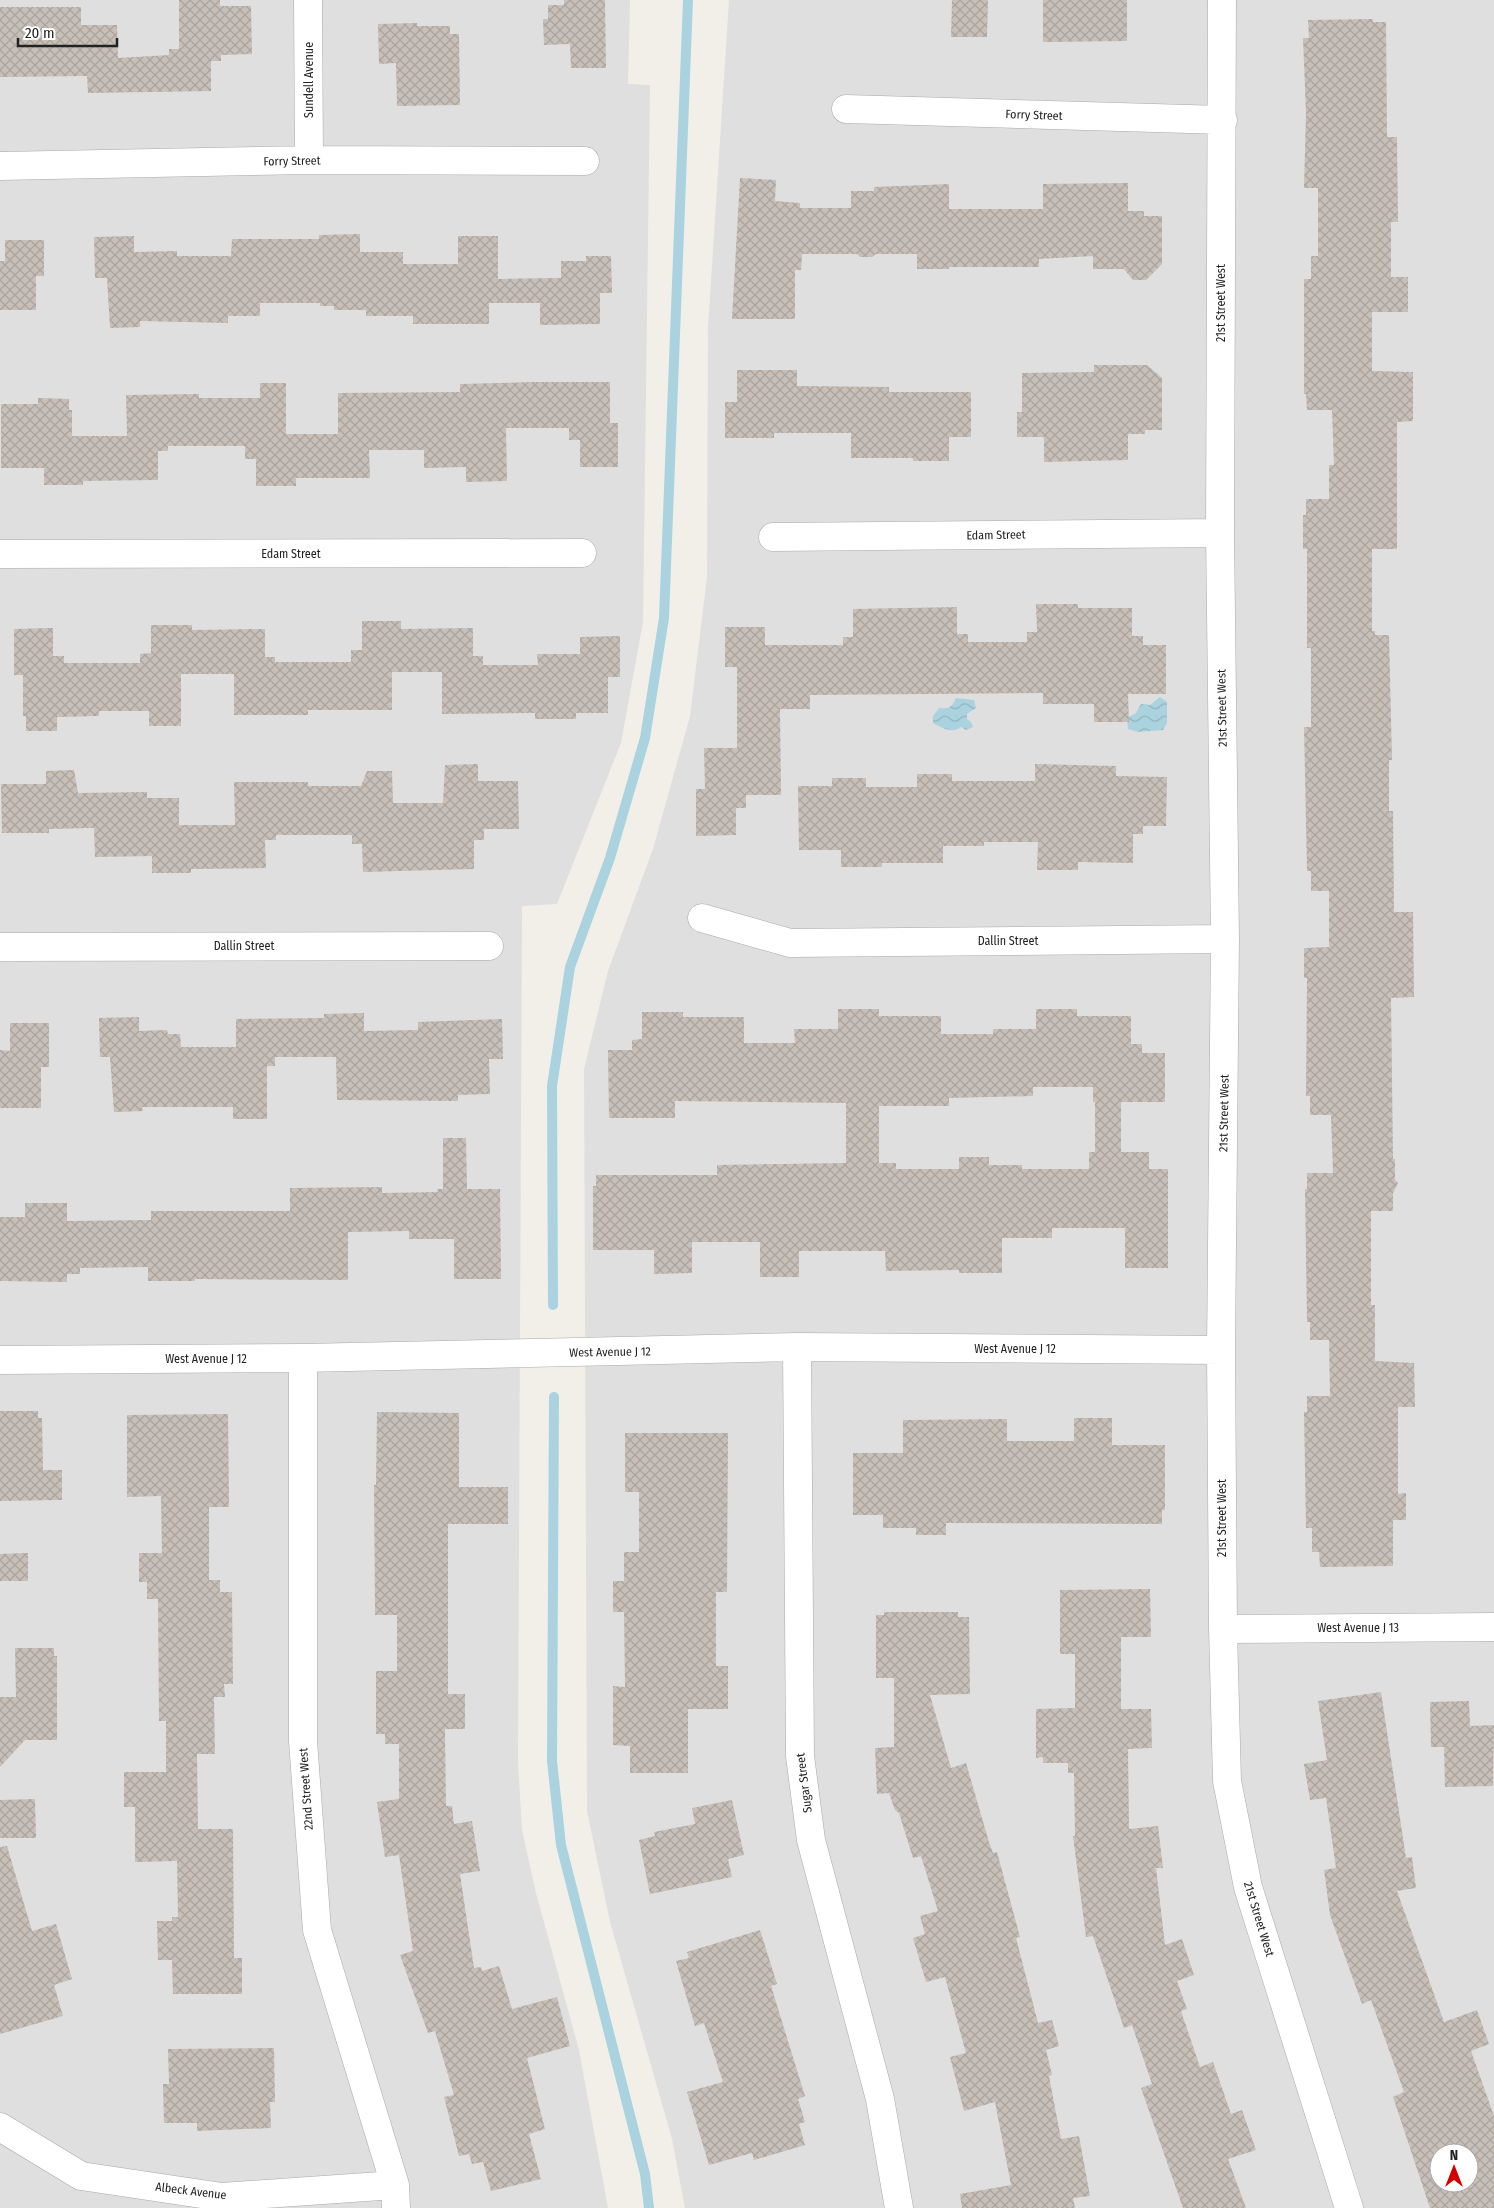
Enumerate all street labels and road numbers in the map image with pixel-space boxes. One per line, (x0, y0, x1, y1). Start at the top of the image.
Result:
street label: Sundell Avenue (302, 42, 316, 118)
street label: Forry Street (1005, 107, 1063, 123)
street label: Forry Street (263, 154, 321, 168)
street label: 21st Street West (1214, 264, 1228, 342)
street label: Edam Street (966, 527, 1026, 543)
street label: Edam Street (261, 547, 321, 561)
street label: 21st Street West (1214, 669, 1230, 747)
street label: Dallin Street (978, 934, 1038, 948)
street label: Dallin Street (214, 939, 274, 953)
street label: 21st Street West (1216, 1074, 1232, 1152)
street label: West Avenue J 12 (974, 1342, 1056, 1356)
street label: West Avenue J 12 (569, 1344, 651, 1360)
street label: West Avenue J 12 (165, 1352, 247, 1366)
street label: 21st Street West (1215, 1479, 1229, 1557)
street label: West Avenue J 13 (1317, 1621, 1399, 1635)
street label: 22nd Street West (296, 1747, 316, 1831)
street label: Sugar Street (793, 1752, 815, 1814)
street label: 21st Street West (1241, 1880, 1277, 1958)
street label: Albeck Avenue (155, 2180, 227, 2202)

